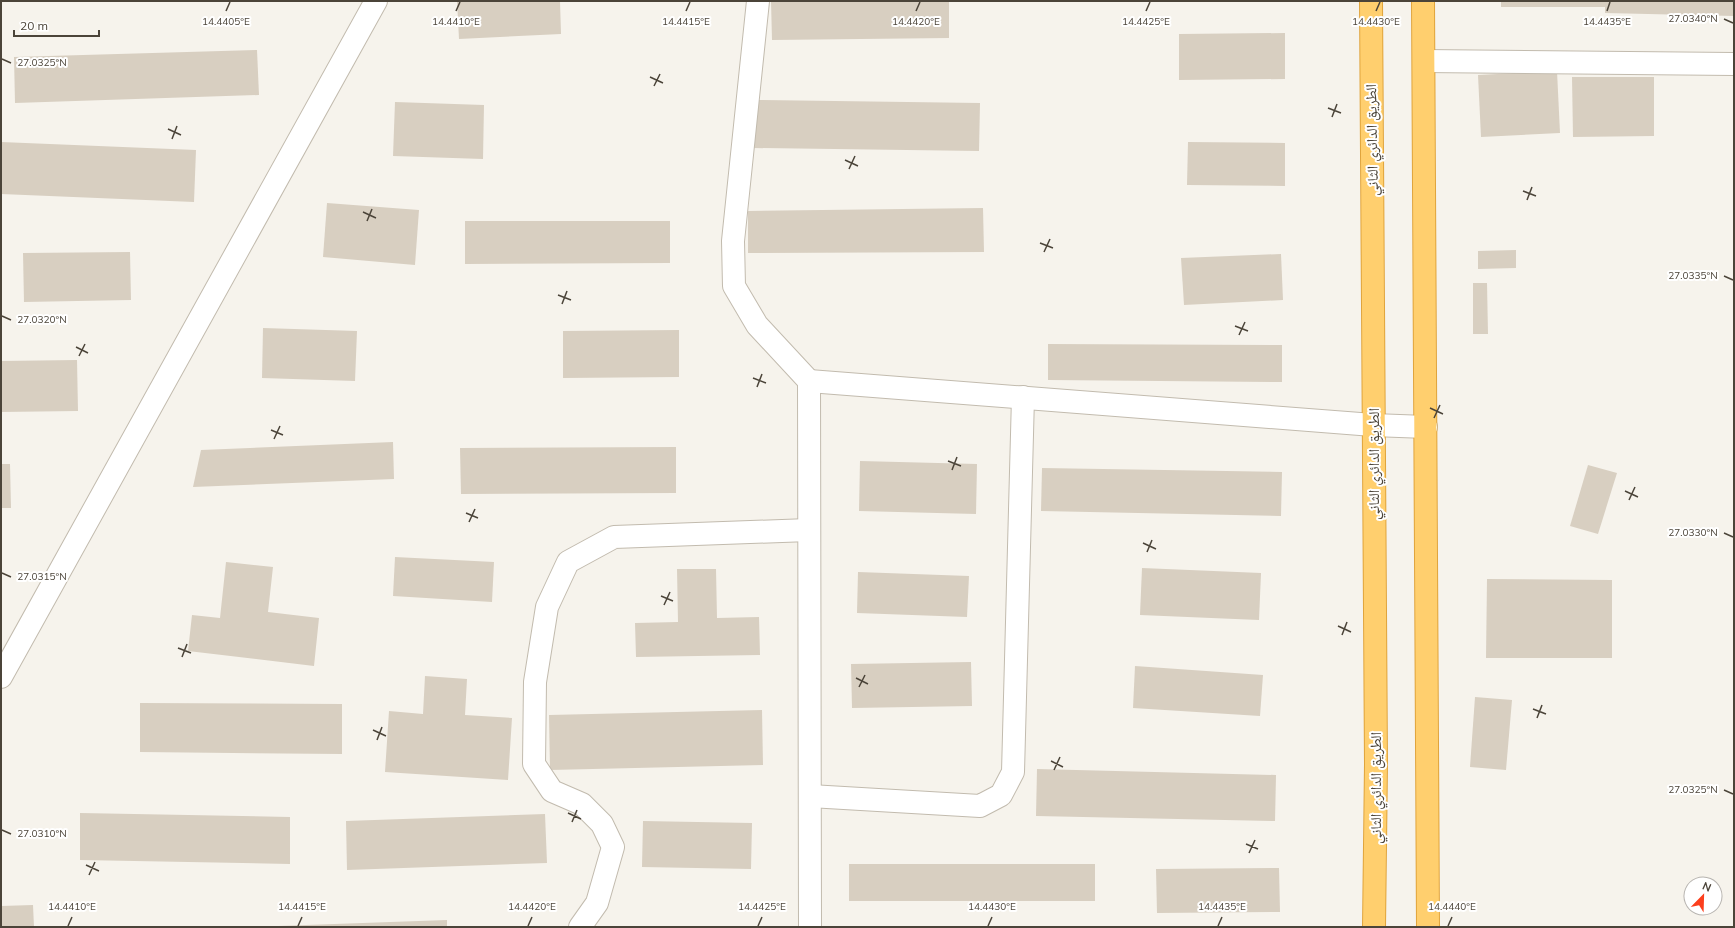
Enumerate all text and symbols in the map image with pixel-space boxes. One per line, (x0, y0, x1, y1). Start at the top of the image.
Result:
scale bar (14, 12, 99, 38)
text: 27.0340°N (1668, 12, 1718, 25)
text: 14.4405°E (202, 15, 250, 28)
text: 14.4410°E (432, 15, 480, 28)
text: 14.4415°E (662, 15, 710, 28)
text: 14.4420°E (892, 15, 940, 28)
text: 14.4425°E (1122, 15, 1170, 28)
text: 14.4430°E (1352, 15, 1400, 28)
text: 14.4435°E (1583, 15, 1631, 28)
text: 20 m (20, 18, 48, 33)
text: 27.0325°N (17, 56, 67, 69)
street label: الطريق الدائري الثاني (1361, 84, 1385, 196)
text: 27.0335°N (1668, 269, 1718, 282)
text: 27.0320°N (17, 313, 67, 326)
street label: الطريق الدائري الثاني (1364, 408, 1386, 520)
text: 27.0330°N (1668, 526, 1718, 539)
text: 27.0315°N (17, 570, 67, 583)
street label: الطريق الدائري الثاني (1366, 732, 1388, 844)
text: 27.0325°N (1668, 783, 1718, 796)
text: 27.0310°N (17, 827, 67, 840)
north arrow (1683, 876, 1723, 916)
text: N (1700, 879, 1713, 895)
text: 14.4410°E (48, 900, 96, 913)
text: 14.4415°E (278, 900, 326, 913)
text: 14.4420°E (508, 900, 556, 913)
text: 14.4425°E (738, 900, 786, 913)
text: 14.4430°E (968, 900, 1016, 913)
text: 14.4435°E (1198, 900, 1246, 913)
text: 14.4440°E (1428, 900, 1476, 913)

